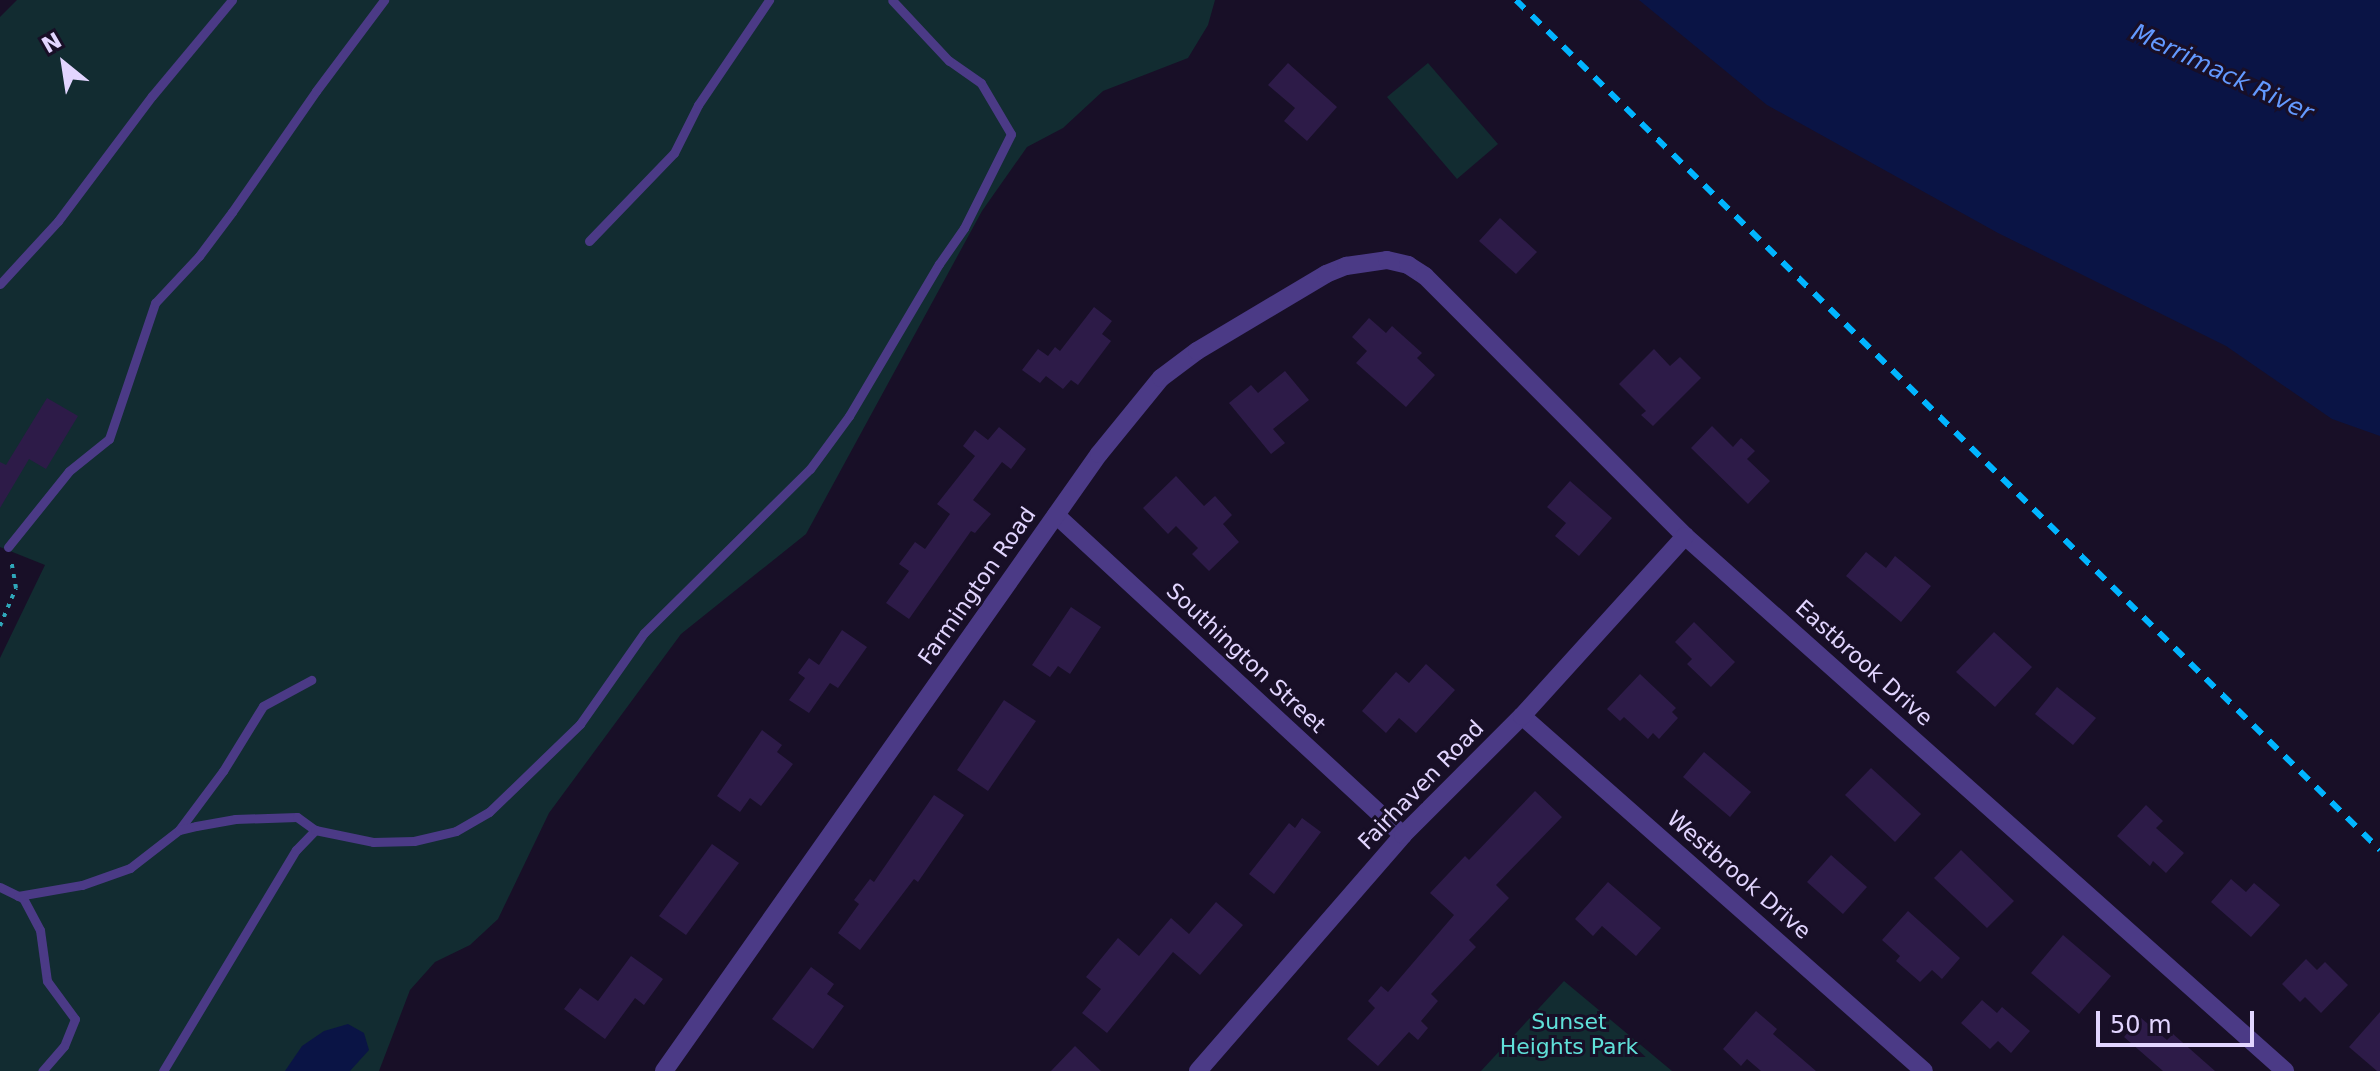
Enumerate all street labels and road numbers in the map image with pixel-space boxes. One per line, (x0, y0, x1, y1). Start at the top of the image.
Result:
street label: Farmington Road (913, 502, 1041, 670)
street label: Southington Street (1161, 577, 1331, 739)
street label: Eastbrook Drive (1790, 595, 1938, 731)
street label: Fairhaven Road (1353, 715, 1489, 855)
street label: Westbrook Drive (1662, 805, 1816, 945)

